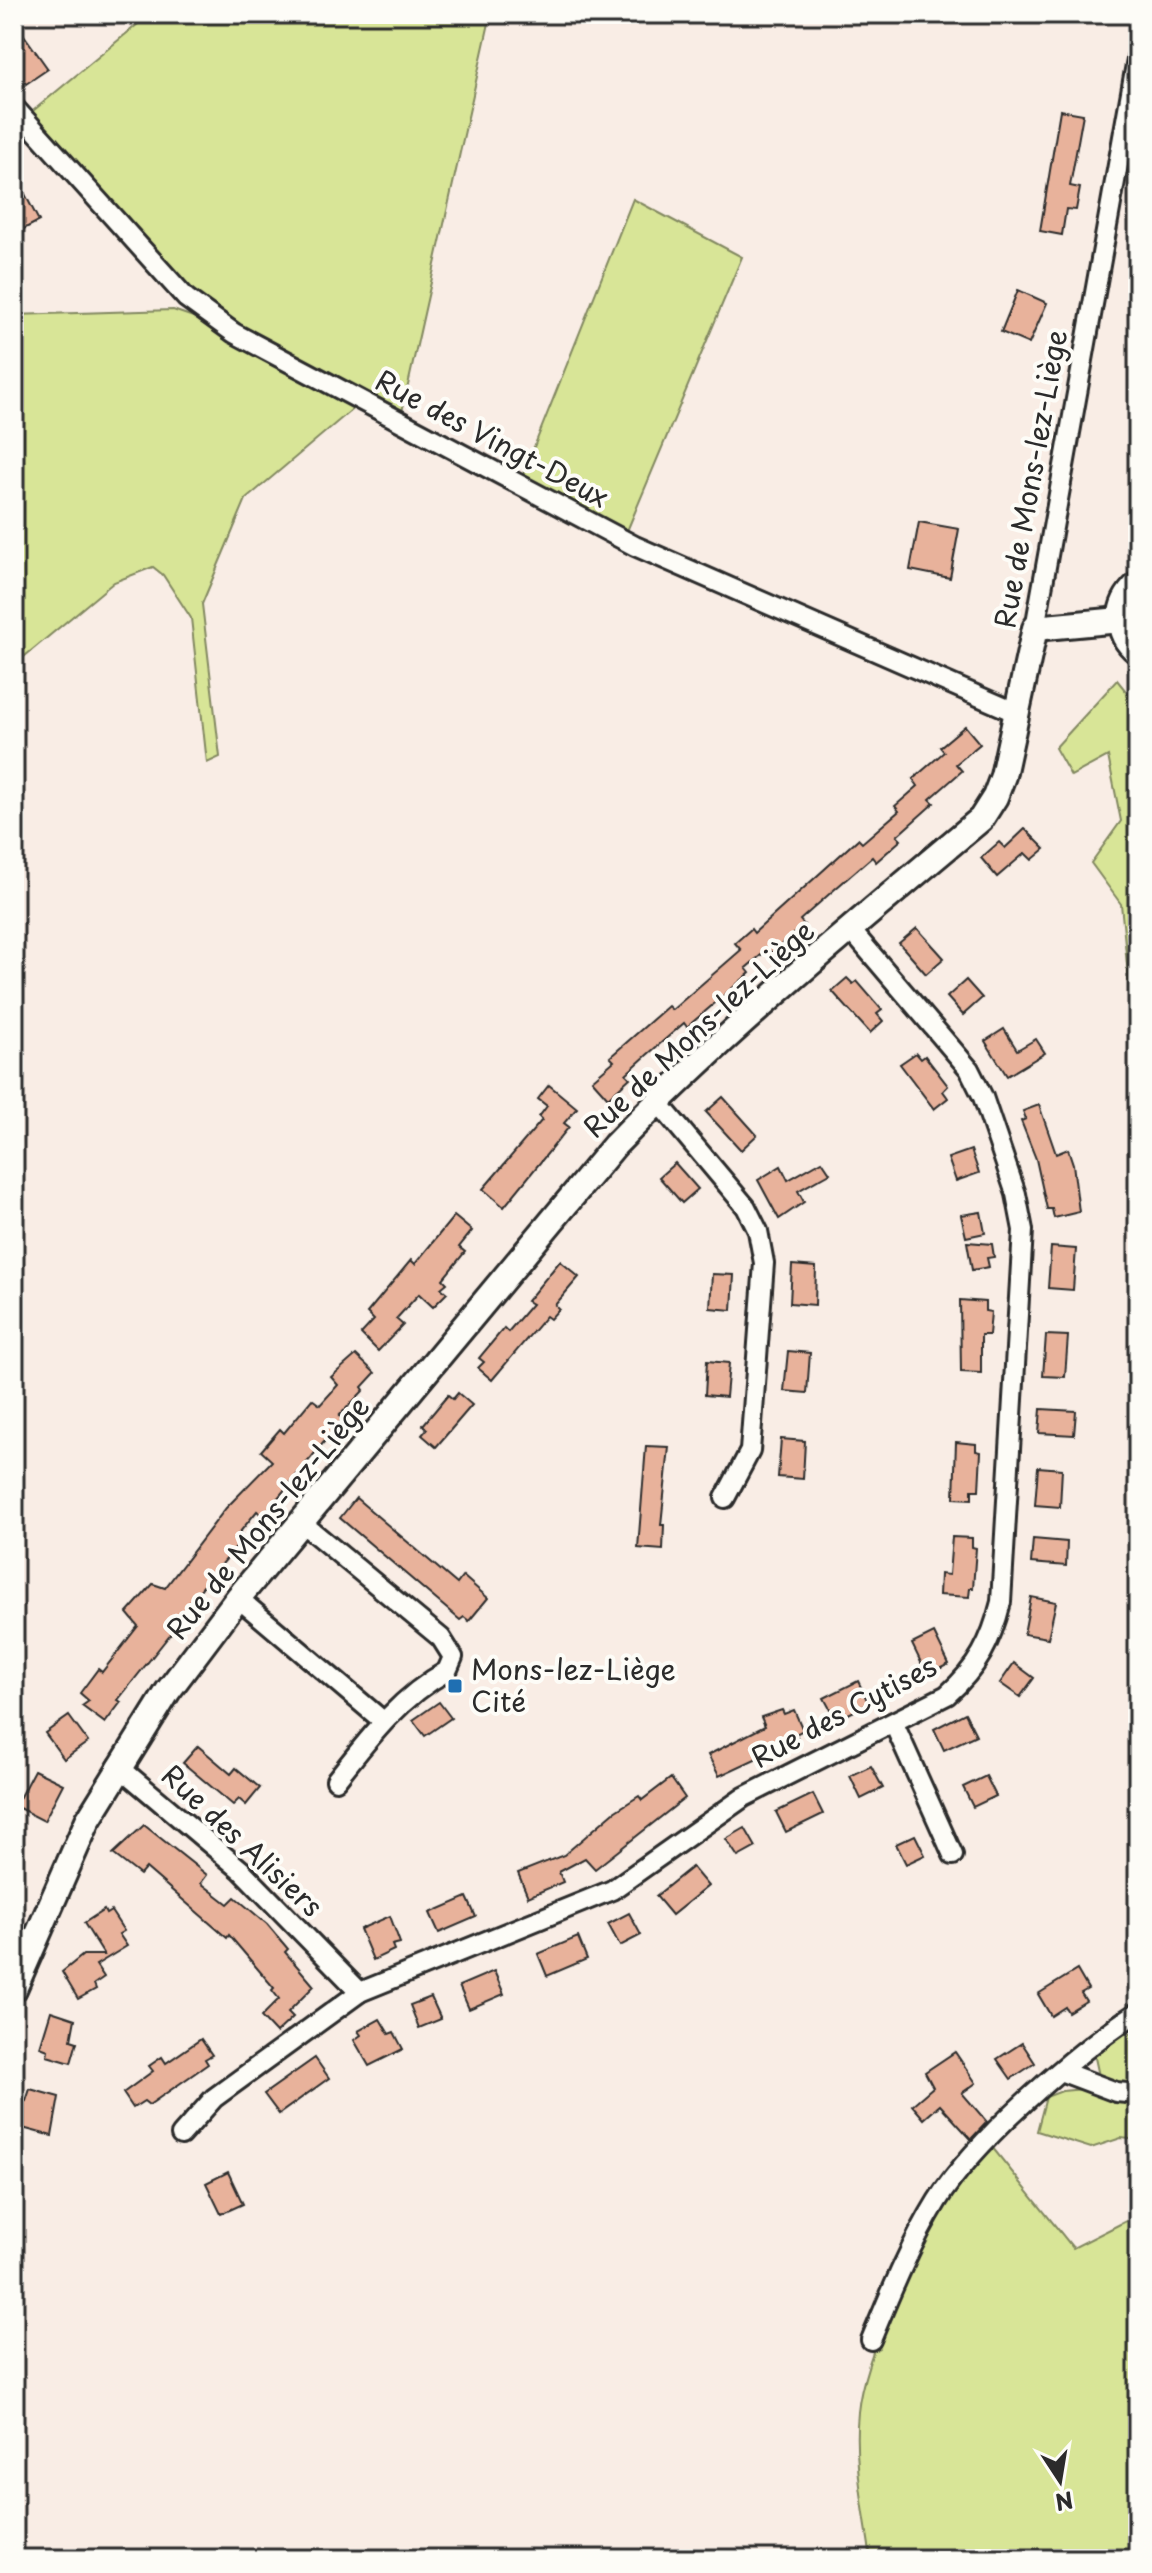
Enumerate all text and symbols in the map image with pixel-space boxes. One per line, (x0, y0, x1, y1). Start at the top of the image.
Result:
street label: Rue de Mons-lez-Liège (982, 326, 1077, 631)
street label: Rue des Vingt-Deux (368, 358, 617, 517)
street label: Rue de Mons-lez-Liège (573, 909, 823, 1147)
street label: Rue de Mons-lez-Liège (155, 1386, 379, 1648)
street label: Rue des Cytises (743, 1644, 944, 1778)
place label: Mons-lez-Liège Cité (471, 1647, 676, 1722)
marker: Mons-lez-Liège Cité (446, 1677, 464, 1695)
street label: Rue des Alisiers (153, 1754, 333, 1926)
north arrow (1020, 2441, 1100, 2521)
text: N (1053, 2484, 1076, 2520)

